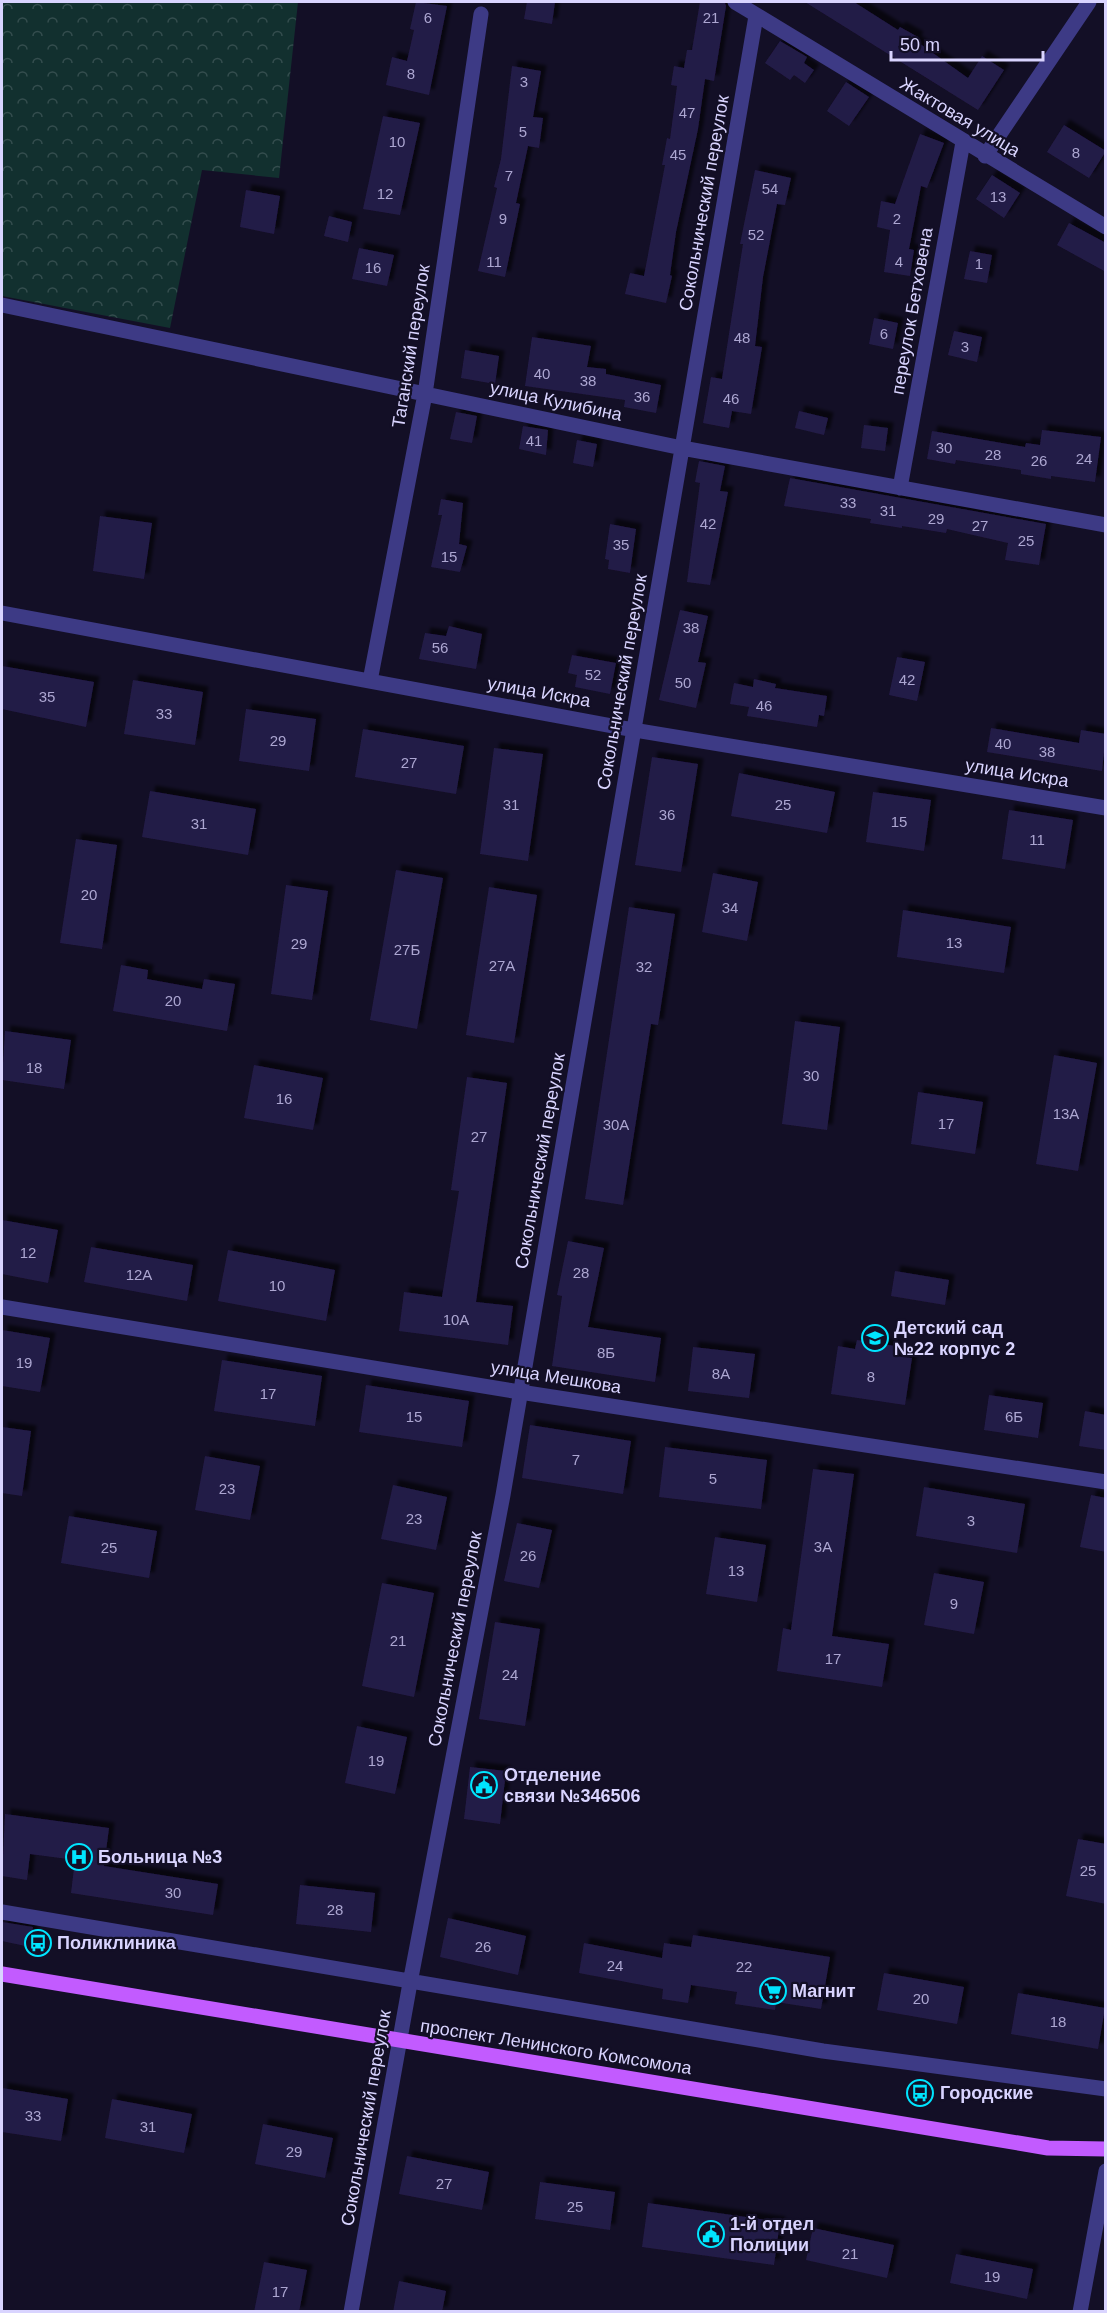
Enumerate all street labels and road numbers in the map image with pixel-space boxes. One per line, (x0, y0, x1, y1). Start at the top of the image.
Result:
street label: Жактовая улица (896, 73, 1025, 161)
street label: Сокольнический переулок (675, 93, 733, 312)
street label: переулок Бетховена (887, 225, 937, 396)
street label: Таганский переулок (388, 263, 434, 429)
street label: улица Кулибина (488, 377, 625, 425)
street label: Сокольнический переулок (593, 572, 651, 791)
street label: улица Искра (486, 673, 593, 711)
street label: улица Искра (964, 755, 1071, 791)
street label: Сокольнический переулок (511, 1051, 569, 1270)
street label: улица Мешкова (489, 1357, 624, 1397)
street label: Сокольнический переулок (424, 1530, 486, 1748)
street label: Сокольнический переулок (337, 2008, 395, 2227)
street label: проспект Ленинского Комсомола (419, 2016, 694, 2078)

